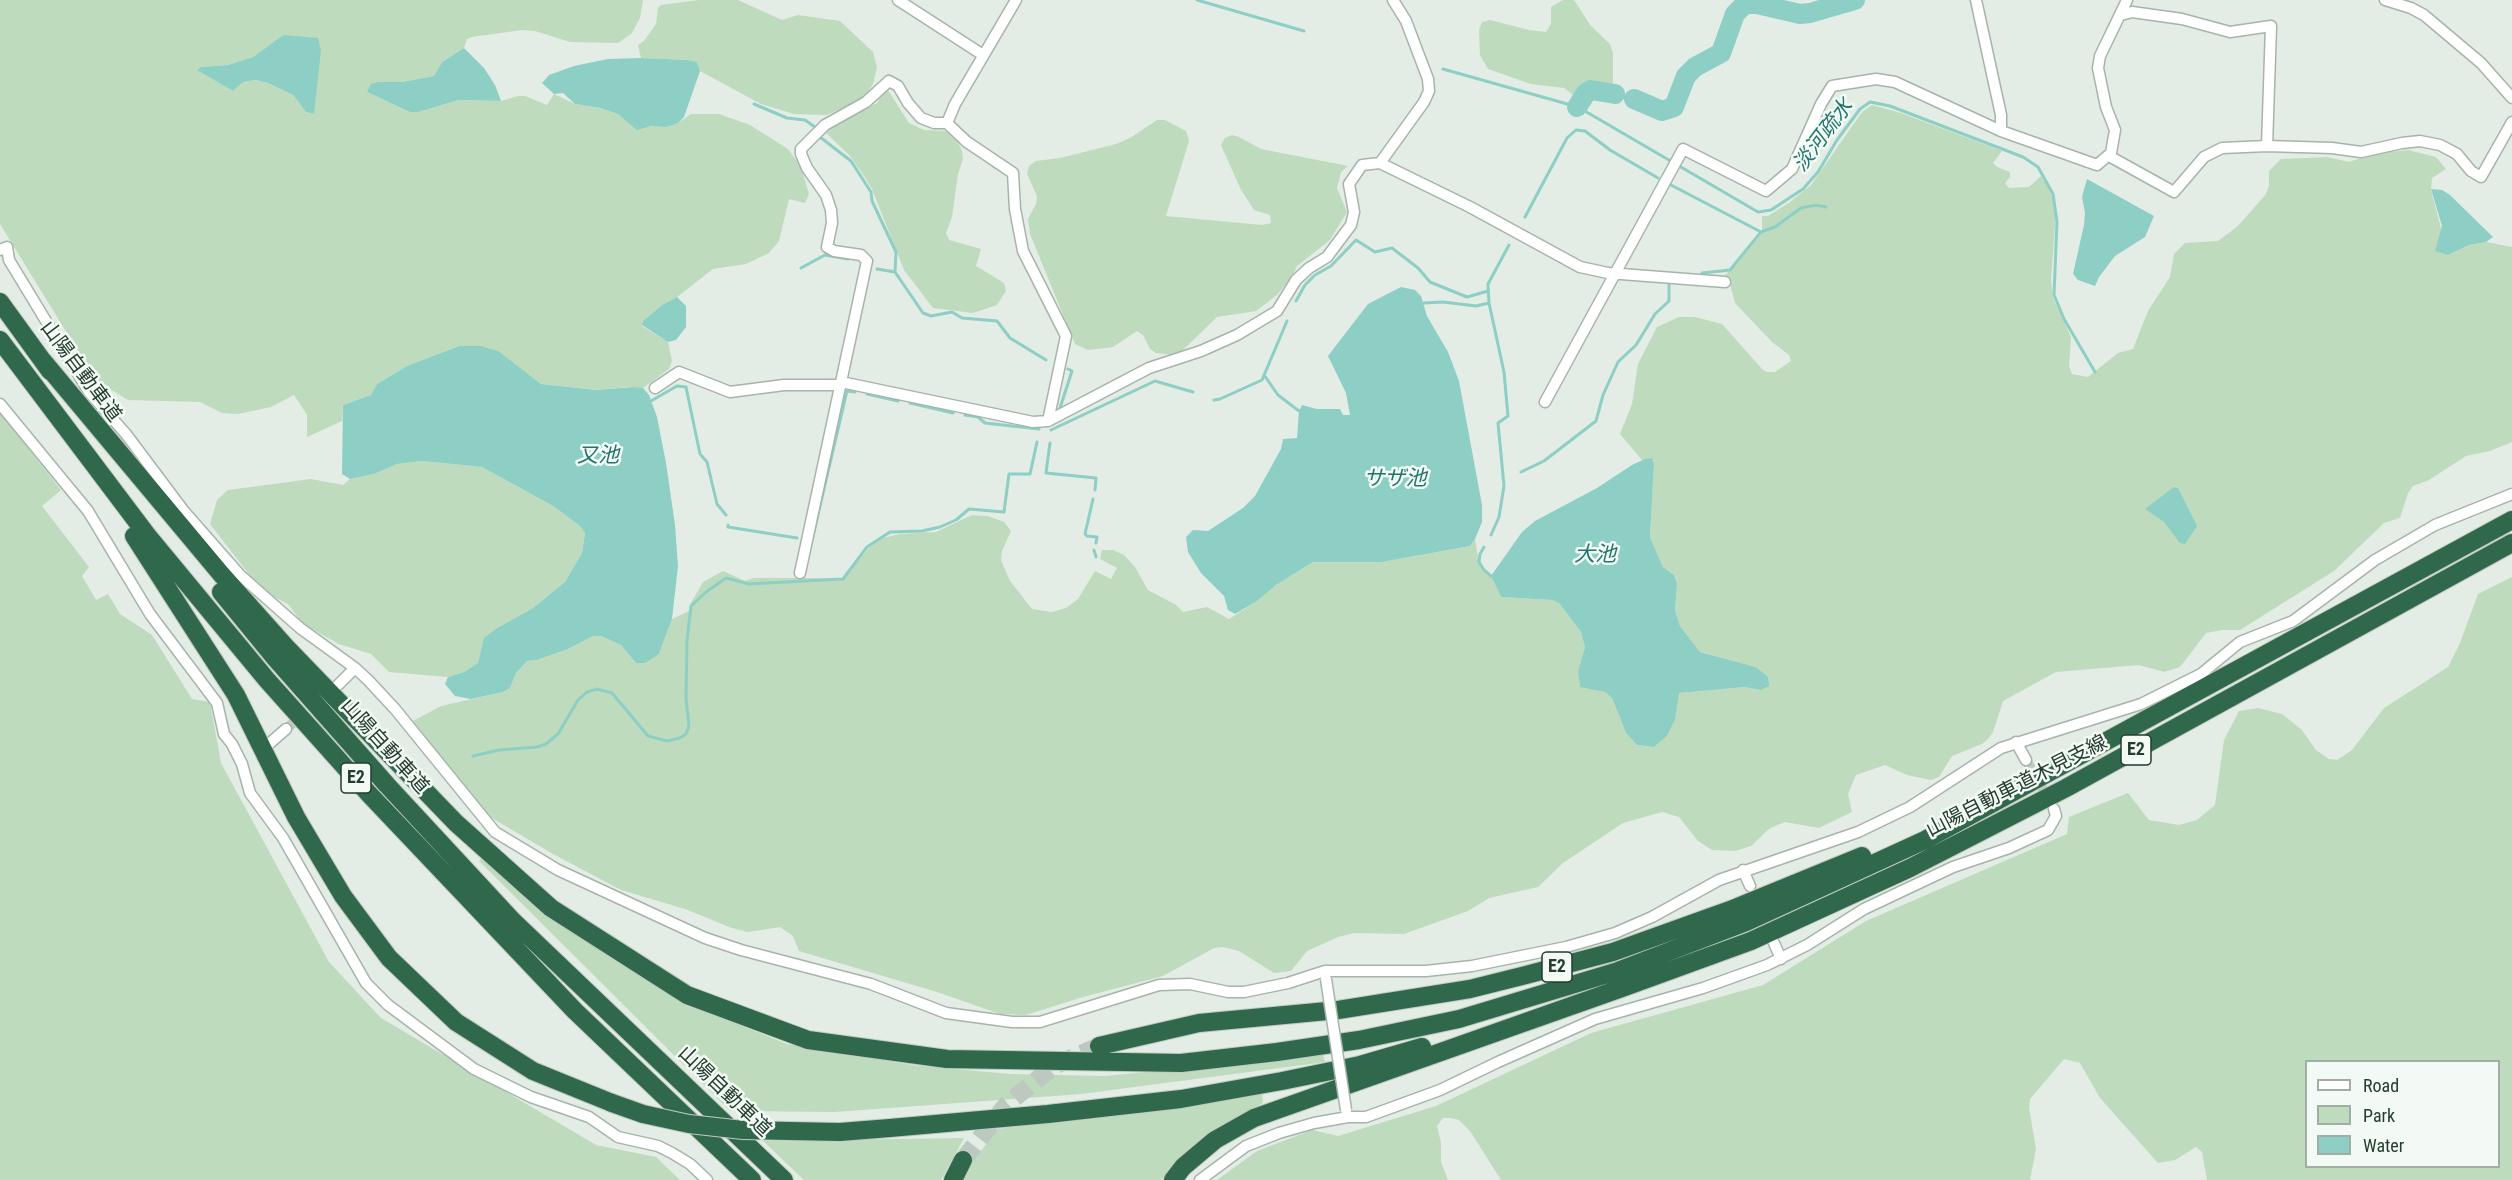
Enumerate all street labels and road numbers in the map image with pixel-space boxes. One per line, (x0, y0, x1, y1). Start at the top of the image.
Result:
street label: 山陽自動車道 (34, 317, 126, 427)
street label: 山陽自動車道 (335, 694, 433, 800)
street label: 山陽自動車道木見支線 (1922, 731, 2112, 843)
road number: E2 (2121, 735, 2151, 765)
road number: E2 (341, 763, 371, 793)
road number: E2 (1542, 952, 1572, 982)
street label: 山陽自動車道 (673, 1042, 775, 1142)

